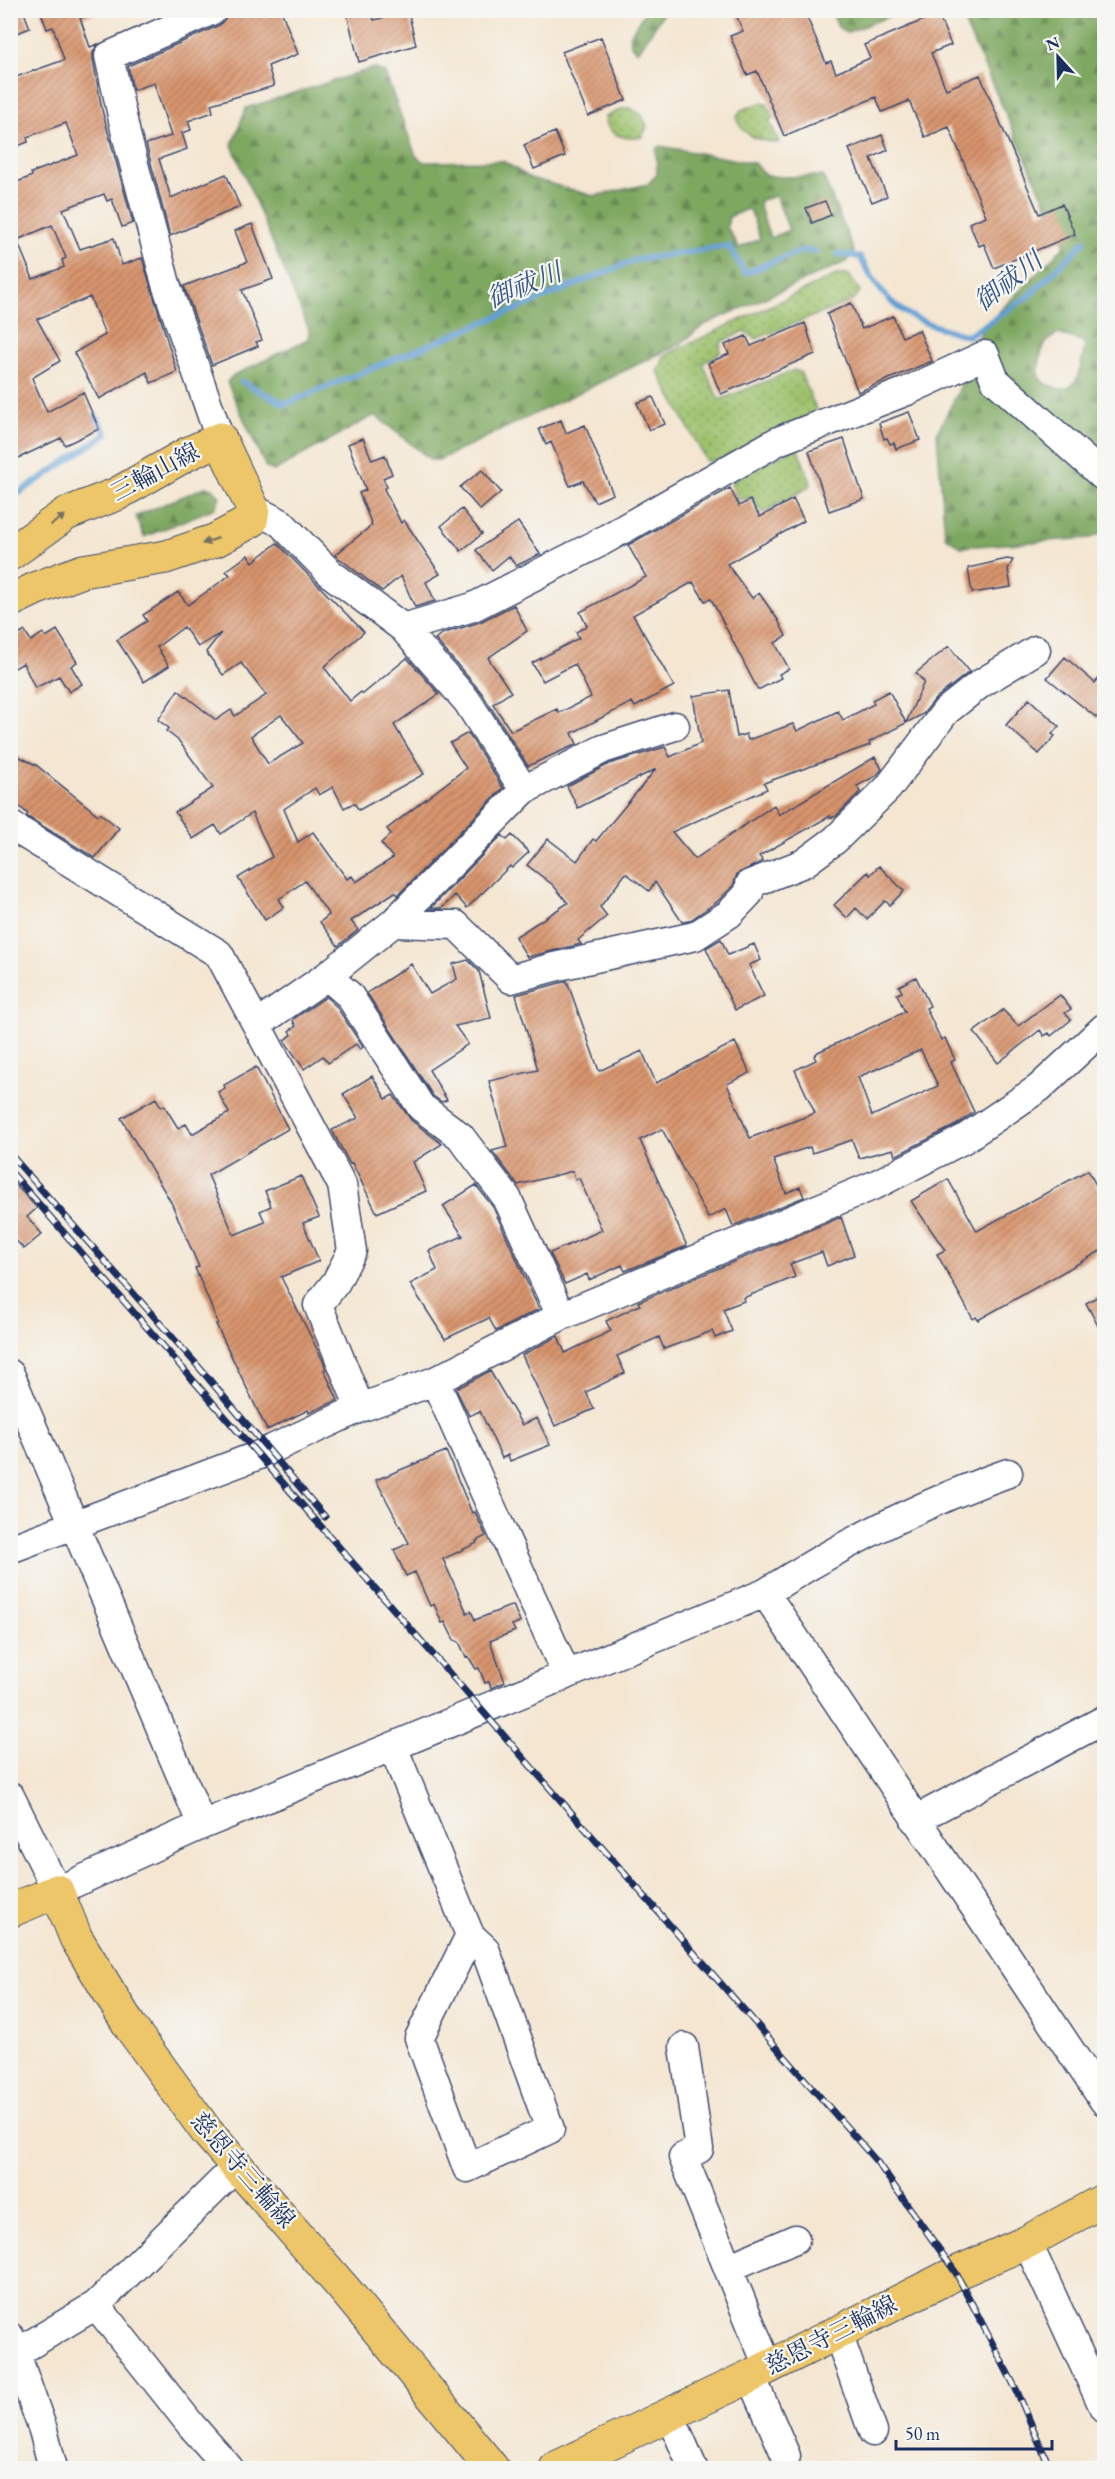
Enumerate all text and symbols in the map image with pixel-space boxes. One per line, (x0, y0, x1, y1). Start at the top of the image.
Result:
north arrow (1028, 27, 1088, 87)
text: N (1043, 31, 1063, 56)
water label: 御祓川 (967, 242, 1052, 318)
water label: 御祓川 (481, 254, 569, 315)
street label: 三輪山線 (105, 435, 204, 508)
one-way arrow (50, 514, 66, 526)
one-way arrow (201, 537, 219, 547)
street label: 慈恩寺三輪線 (184, 2105, 302, 2234)
street label: 慈恩寺三輪線 (760, 2288, 902, 2381)
scale bar (896, 2413, 1052, 2451)
text: 50 m (905, 2422, 940, 2445)

